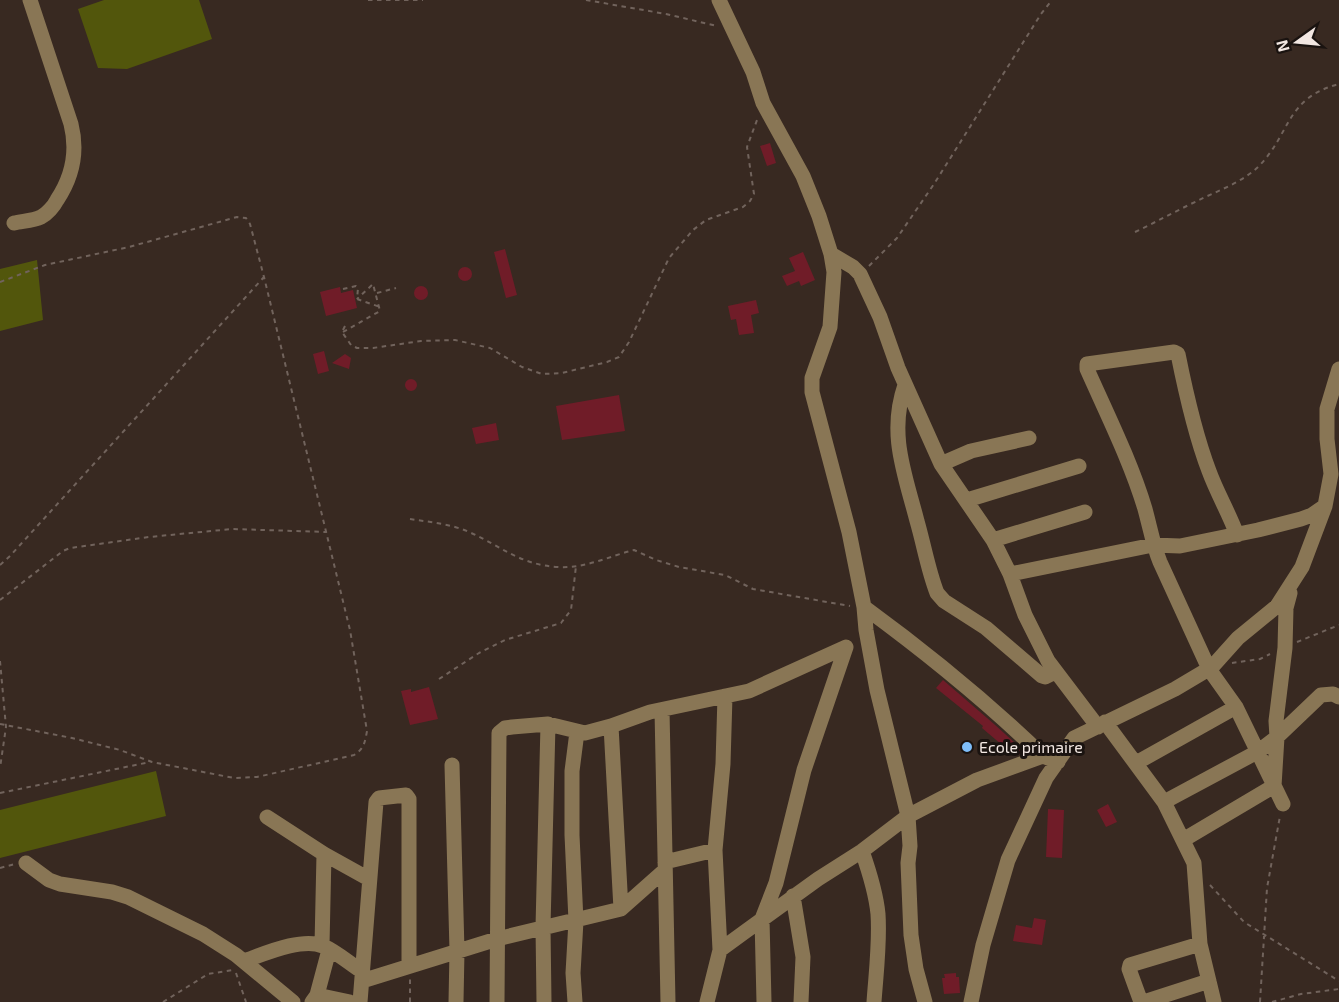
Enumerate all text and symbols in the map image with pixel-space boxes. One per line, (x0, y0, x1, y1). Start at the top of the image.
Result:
north arrow (1267, 12, 1327, 72)
text: N (1271, 38, 1293, 54)
place label: Ecole primaire (979, 737, 1083, 756)
marker: Ecole primaire (960, 740, 974, 754)

